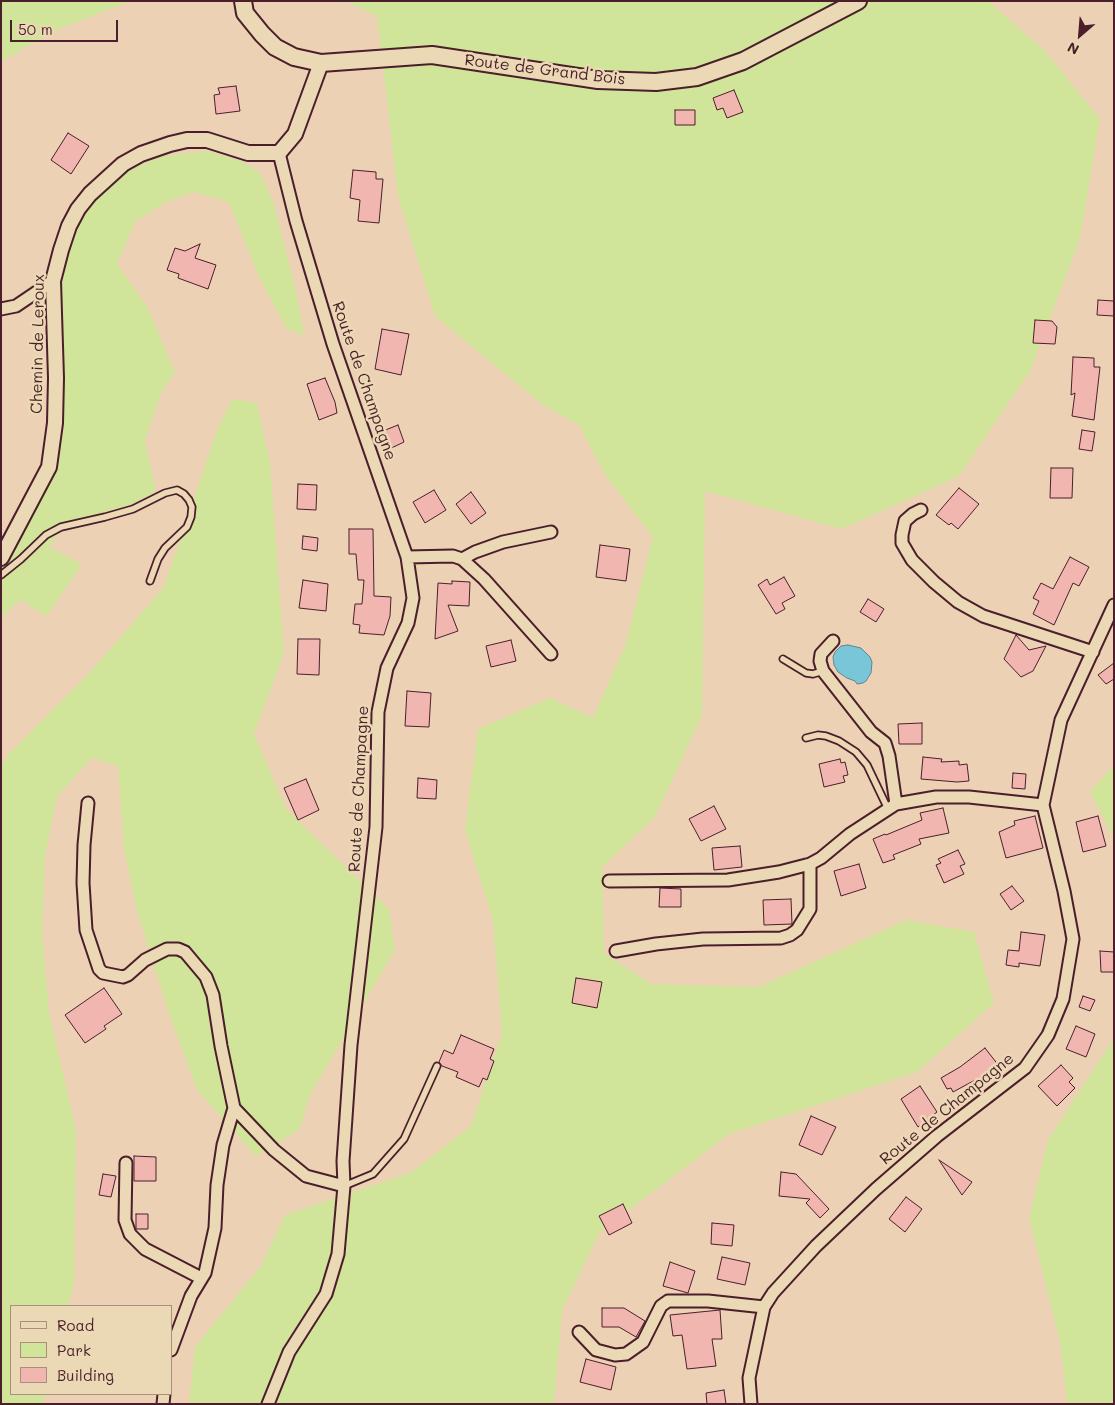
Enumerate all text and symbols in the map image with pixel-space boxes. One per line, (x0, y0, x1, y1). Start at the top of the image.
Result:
scale bar (12, 10, 120, 42)
north arrow (1055, 10, 1105, 60)
text: 50 m (18, 19, 53, 39)
text: N (1064, 38, 1082, 60)
street label: Route de Grand Bois (464, 51, 626, 89)
street label: Chemin de Leroux (27, 274, 49, 414)
street label: Route de Champagne (328, 299, 400, 463)
street label: Route de Champagne (345, 705, 373, 873)
street label: Route de Champagne (876, 1049, 1018, 1169)
legend (10, 1305, 172, 1395)
text: Road (57, 1315, 94, 1335)
text: Park (57, 1340, 91, 1360)
text: Building (57, 1365, 114, 1385)

